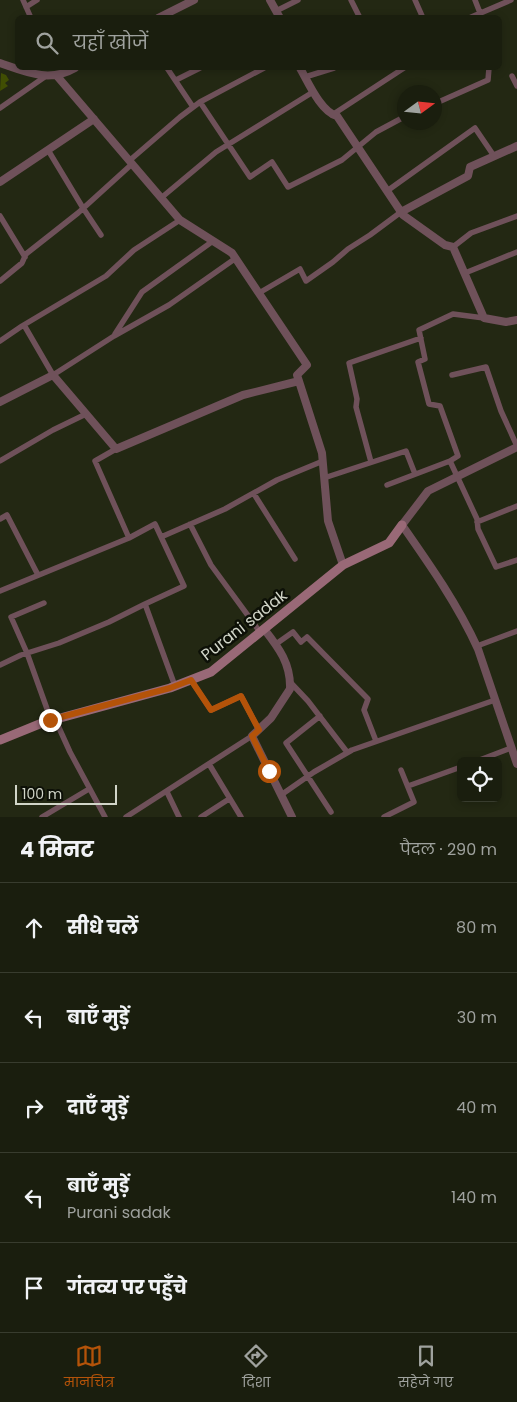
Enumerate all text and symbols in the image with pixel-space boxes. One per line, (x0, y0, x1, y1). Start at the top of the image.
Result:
search box (15, 15, 502, 70)
icon: search (33, 29, 61, 57)
text: यहाँ खोजें (73, 29, 148, 56)
north arrow (397, 85, 442, 130)
street label: Purani sadak (196, 584, 293, 666)
route end (39, 709, 62, 732)
map controls (457, 757, 502, 802)
button: locate (457, 757, 502, 802)
route start (258, 760, 281, 783)
scale bar (15, 782, 118, 805)
text: 100 m (22, 784, 62, 804)
text: 4 मिनट (20, 835, 94, 864)
text: पैदल · 290 m (400, 838, 497, 861)
icon: ahead (20, 914, 48, 942)
text: सीधे चलें (67, 914, 138, 941)
text: 80 m (456, 916, 497, 939)
icon: left (20, 1004, 48, 1032)
text: बाएँ मुड़ें (67, 1004, 129, 1031)
text: 30 m (457, 1006, 497, 1029)
icon: right (20, 1094, 48, 1122)
text: दाएँ मुड़ें (67, 1094, 128, 1121)
text: 40 m (456, 1096, 497, 1119)
text: बाएँ मुड़ें (67, 1172, 129, 1199)
icon: left (20, 1184, 48, 1212)
text: 140 m (451, 1186, 497, 1209)
text: Purani sadak (67, 1201, 171, 1224)
icon: arrive (20, 1274, 48, 1302)
text: गंतव्य पर पहुँचे (67, 1274, 187, 1301)
tab: मानचित्र (64, 1342, 114, 1393)
tab: दिशा (242, 1342, 270, 1393)
tab: सहेजे गए (398, 1342, 453, 1393)

